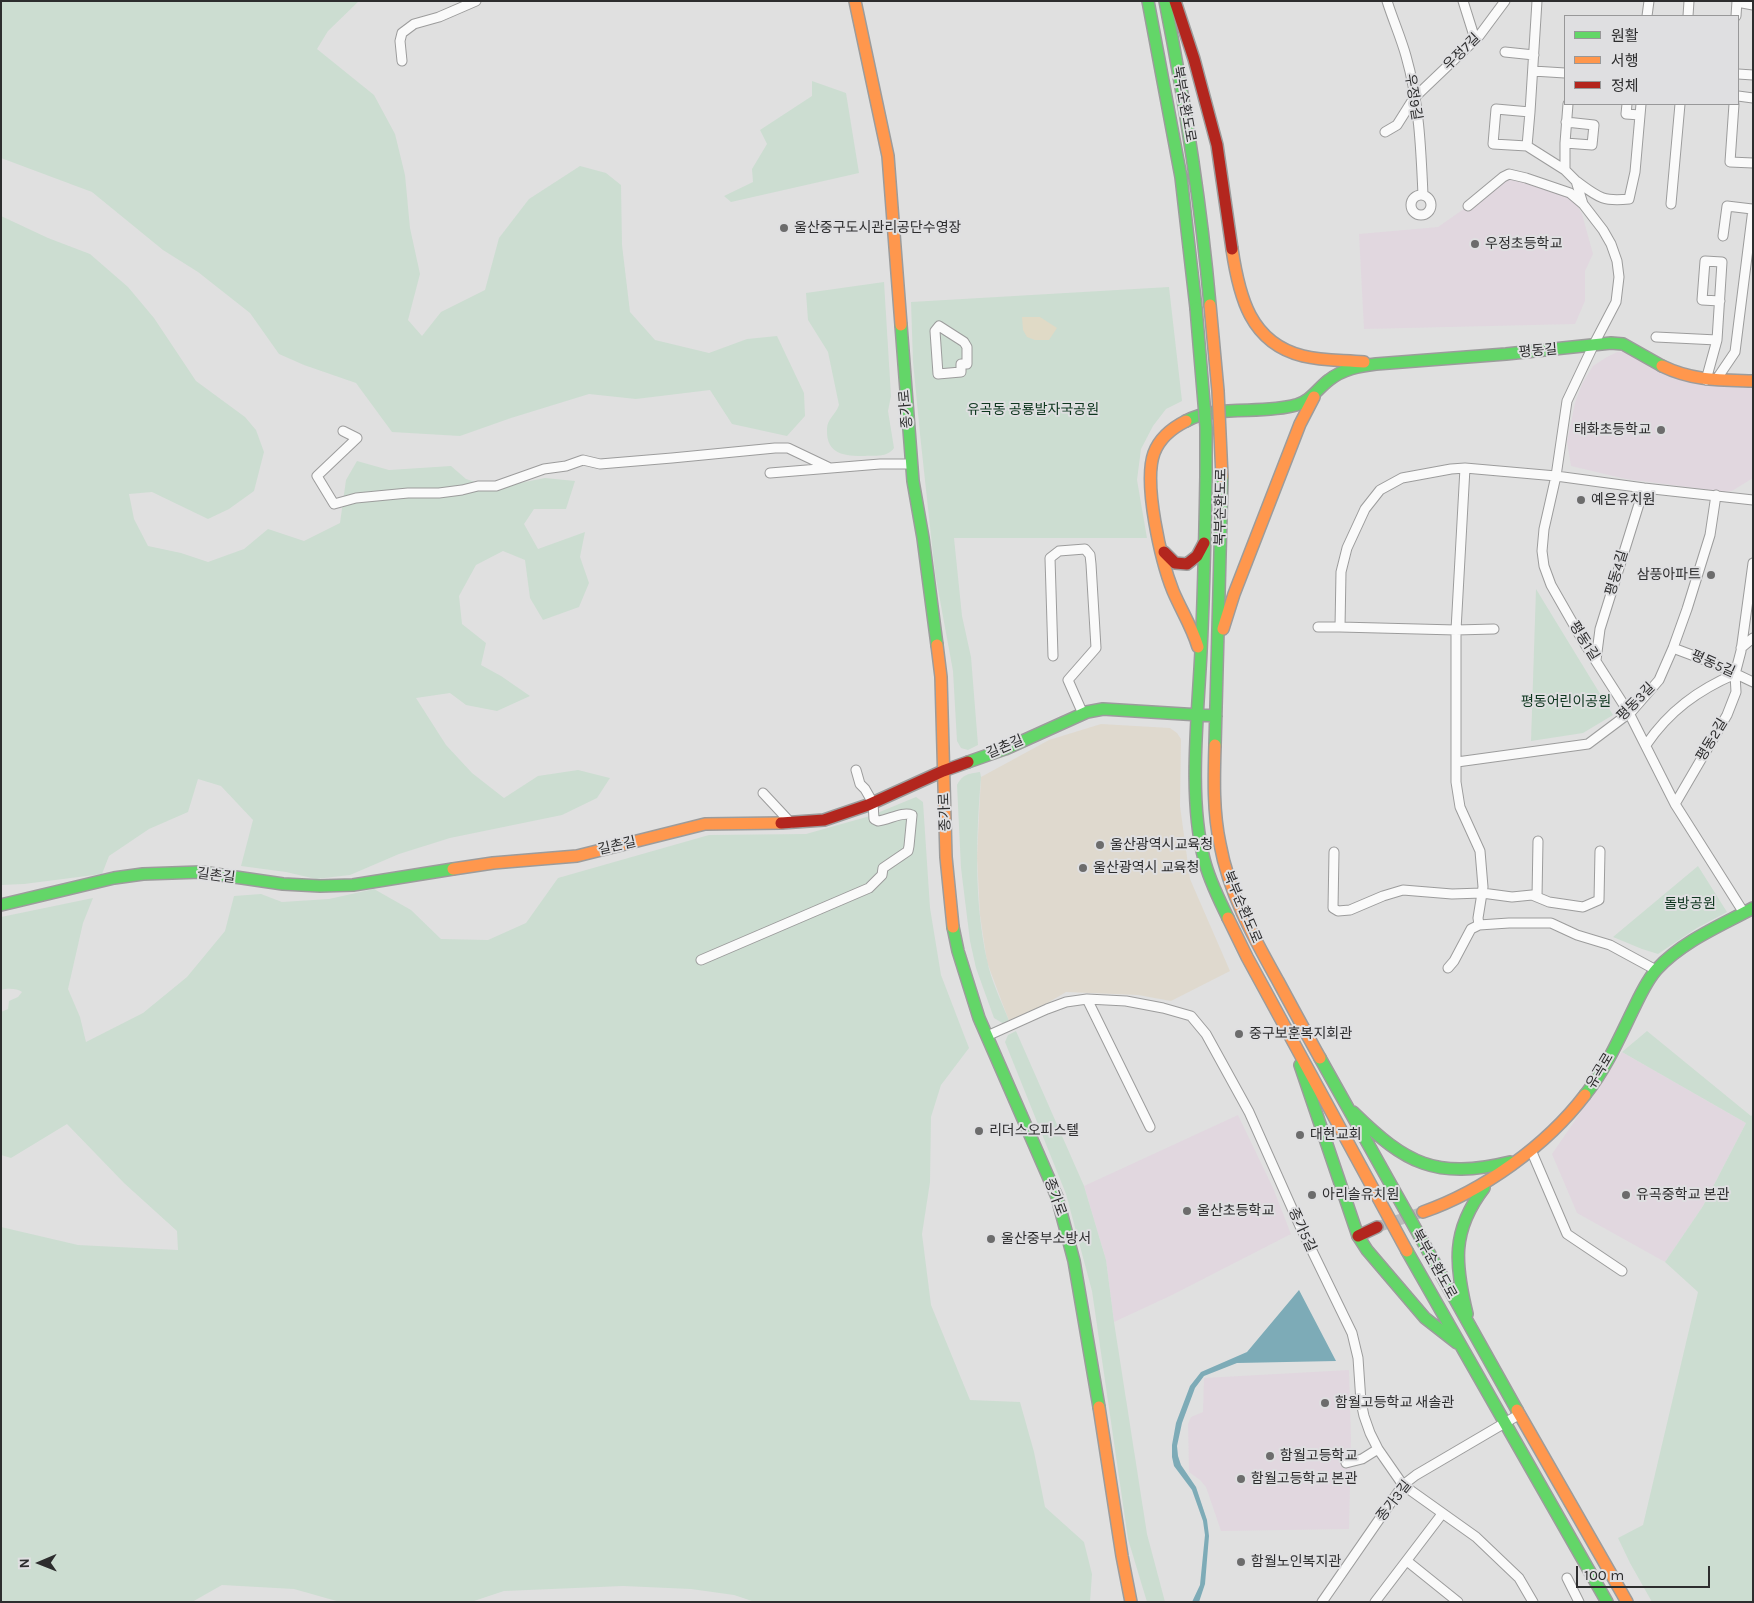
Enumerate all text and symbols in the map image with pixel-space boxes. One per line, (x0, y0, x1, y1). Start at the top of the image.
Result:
legend (1564, 15, 1739, 105)
text: 원활 (1611, 27, 1639, 45)
street label: 우정7길 (1440, 30, 1484, 74)
text: 서행 (1611, 52, 1639, 70)
street label: 북부순환도로 (1169, 64, 1199, 144)
street label: 우정9길 (1401, 73, 1425, 121)
text: 정체 (1611, 77, 1639, 95)
place label: 울산중구도시관리공단수영장 (794, 220, 961, 236)
marker: 울산중구도시관리공단수영장 (778, 222, 790, 234)
place label: 우정초등학교 (1485, 236, 1562, 252)
marker: 우정초등학교 (1469, 238, 1481, 250)
street label: 평동길 (1518, 341, 1558, 361)
street label: 종가로 (896, 389, 916, 429)
park label: 유곡동 공룡발자국공원 (967, 402, 1099, 418)
place label: 태화초등학교 (1574, 422, 1651, 438)
marker: 태화초등학교 (1655, 424, 1667, 436)
street label: 북부순환도로 (1212, 468, 1230, 546)
place label: 예은유치원 (1591, 492, 1655, 508)
marker: 예은유치원 (1575, 494, 1587, 506)
street label: 평동4길 (1602, 548, 1632, 598)
place label: 삼풍아파트 (1637, 567, 1701, 583)
marker: 삼풍아파트 (1705, 569, 1717, 581)
street label: 평동1길 (1565, 618, 1603, 664)
street label: 평동5길 (1688, 647, 1738, 681)
street label: 평동3길 (1613, 679, 1659, 725)
park label: 평동어린이공원 (1521, 694, 1611, 710)
street label: 평동2길 (1693, 716, 1731, 764)
street label: 길촌길 (984, 732, 1026, 762)
street label: 종가로 (936, 792, 954, 832)
street label: 길촌길 (596, 833, 638, 859)
place label: 울산광역시교육청 (1110, 837, 1213, 853)
marker: 울산광역시교육청 (1094, 839, 1106, 851)
place label: 울산광역시 교육청 (1093, 860, 1199, 876)
marker: 울산광역시 교육청 (1077, 862, 1089, 874)
street label: 길촌길 (196, 865, 236, 887)
street label: 북부순환도로 (1219, 868, 1265, 946)
park label: 돌방공원 (1664, 896, 1716, 912)
place label: 중구보훈복지회관 (1249, 1026, 1352, 1042)
marker: 중구보훈복지회관 (1233, 1028, 1245, 1040)
street label: 유곡로 (1583, 1050, 1617, 1092)
place label: 리더스오피스텔 (989, 1123, 1079, 1139)
marker: 리더스오피스텔 (973, 1125, 985, 1137)
place label: 대현교회 (1310, 1127, 1362, 1143)
marker: 대현교회 (1294, 1129, 1306, 1141)
street label: 종가로 (1040, 1176, 1070, 1218)
place label: 아리솔유치원 (1322, 1187, 1399, 1203)
place label: 유곡중학교 본관 (1636, 1187, 1729, 1203)
marker: 아리솔유치원 (1306, 1189, 1318, 1201)
marker: 유곡중학교 본관 (1620, 1189, 1632, 1201)
place label: 울산초등학교 (1197, 1203, 1274, 1219)
marker: 울산초등학교 (1181, 1205, 1193, 1217)
street label: 종가5길 (1285, 1205, 1319, 1255)
street label: 북부순환도로 (1408, 1226, 1460, 1302)
place label: 울산중부소방서 (1001, 1231, 1091, 1247)
marker: 울산중부소방서 (985, 1233, 997, 1245)
place label: 함월고등학교 새솔관 (1335, 1395, 1454, 1411)
marker: 함월고등학교 새솔관 (1319, 1397, 1331, 1409)
place label: 함월고등학교 (1280, 1448, 1357, 1464)
marker: 함월고등학교 (1264, 1450, 1276, 1462)
place label: 함월고등학교 본관 (1251, 1471, 1357, 1487)
marker: 함월고등학교 본관 (1235, 1473, 1247, 1485)
street label: 종가3길 (1373, 1477, 1415, 1525)
north arrow (15, 1538, 65, 1588)
place label: 함월노인복지관 (1251, 1554, 1341, 1570)
marker: 함월노인복지관 (1235, 1556, 1247, 1568)
scale bar (1579, 1556, 1713, 1588)
text: N (16, 1558, 33, 1568)
text: 100 m (1584, 1566, 1624, 1584)

